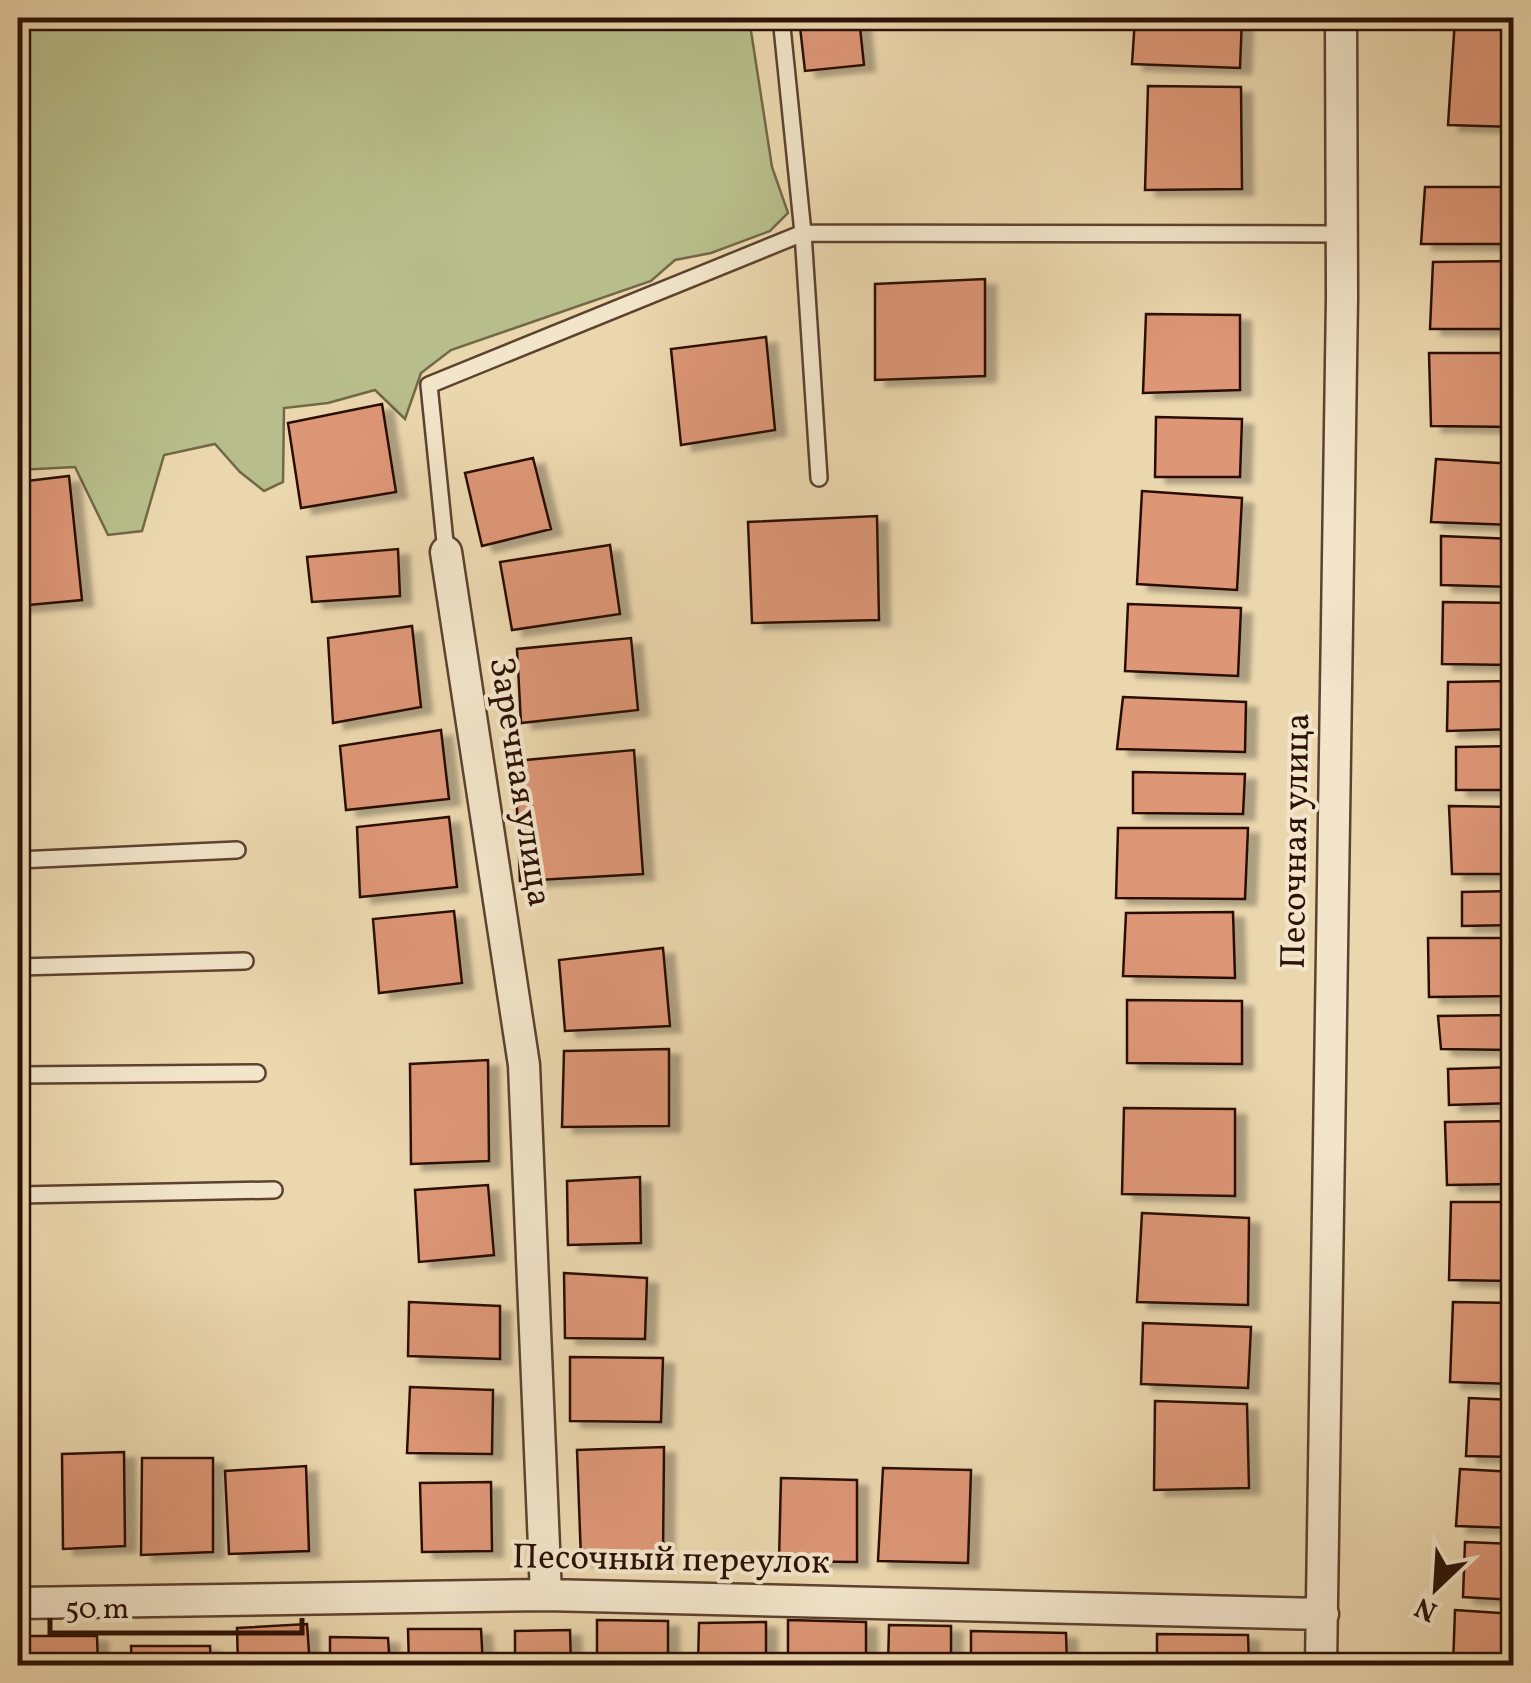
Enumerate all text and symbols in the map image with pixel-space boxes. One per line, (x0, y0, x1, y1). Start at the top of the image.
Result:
street label: Заречная улица (476, 654, 562, 910)
street label: Песочная улица (1271, 713, 1323, 969)
street label: Песочный переулок (512, 1534, 830, 1588)
north arrow (1386, 1538, 1486, 1638)
scale bar (50, 1573, 302, 1635)
text: N (1409, 1586, 1444, 1630)
text: 50 m (65, 1589, 129, 1631)

